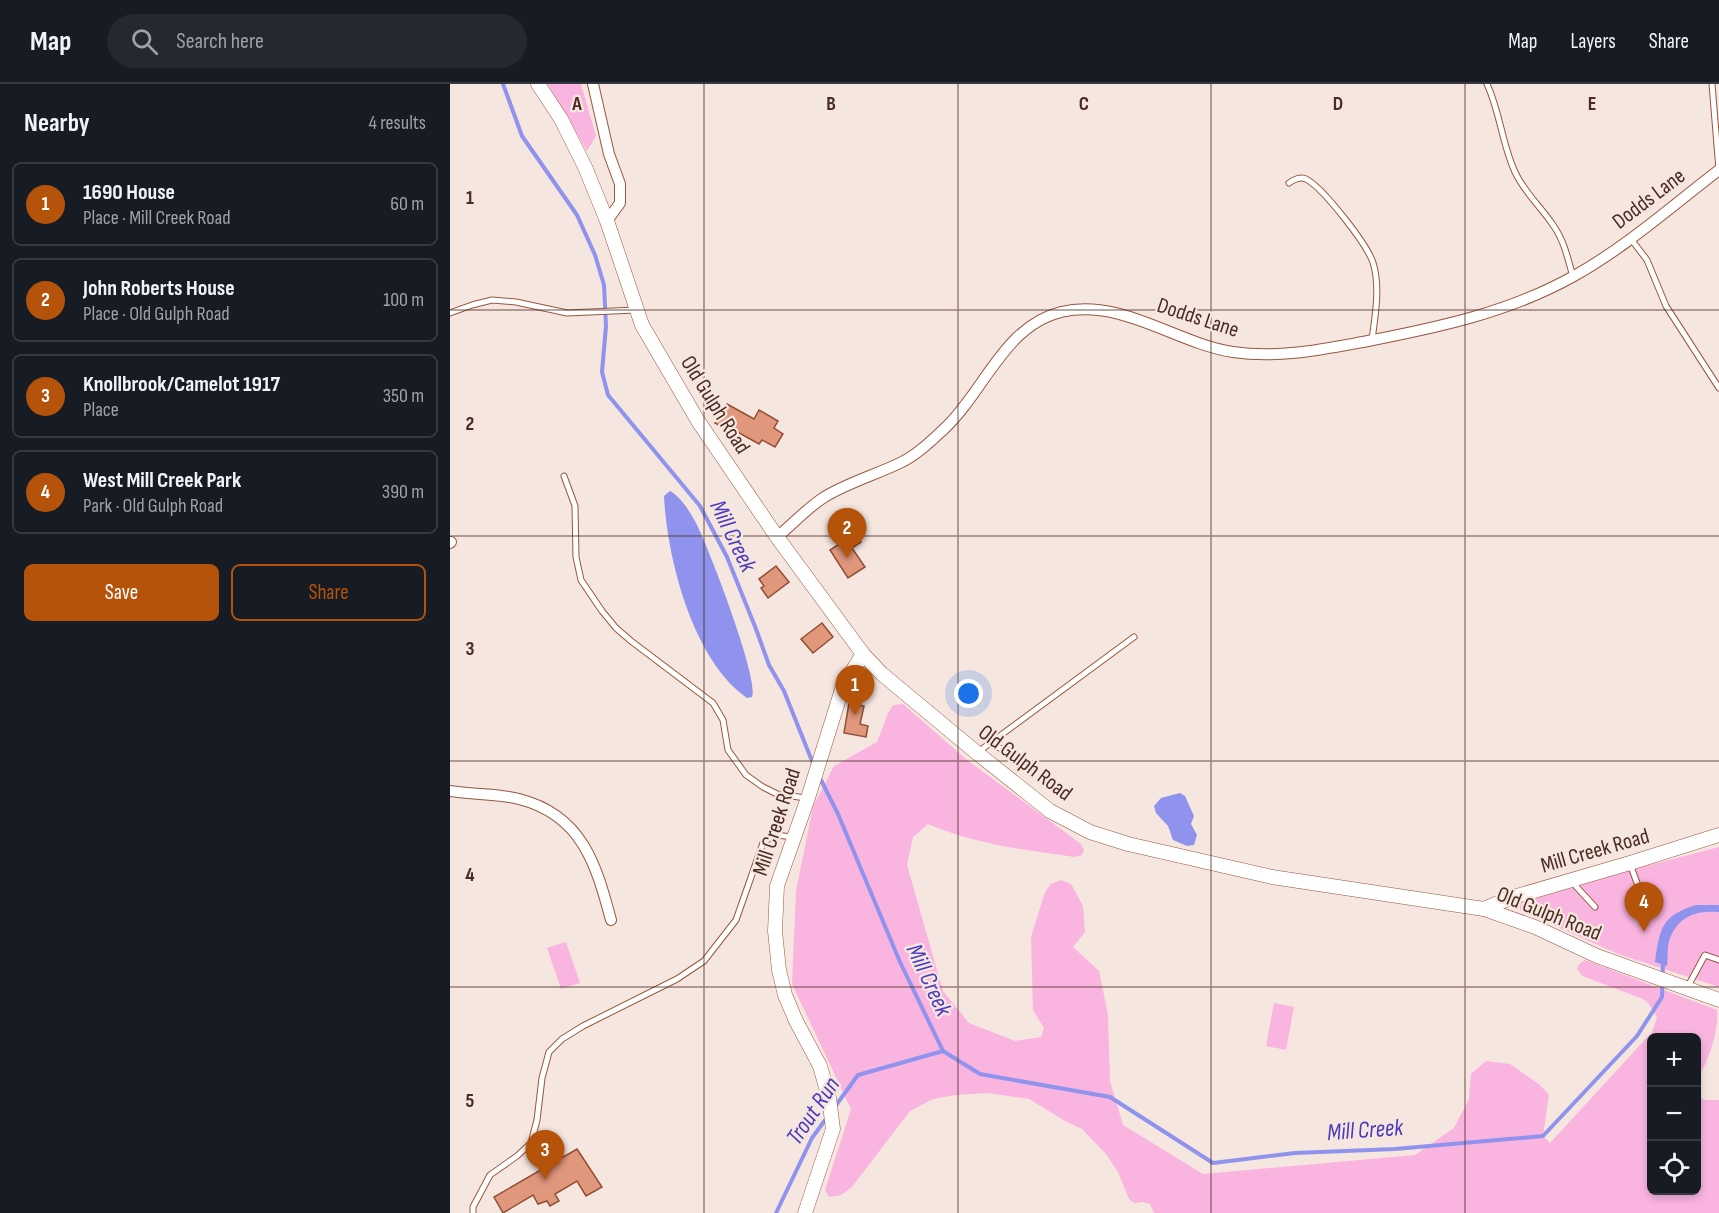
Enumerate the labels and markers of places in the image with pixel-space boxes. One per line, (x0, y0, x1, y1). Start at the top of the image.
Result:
pin: 2 (828, 508, 866, 558)
pin: 1 (836, 666, 874, 715)
pin: 4 (1624, 882, 1664, 932)
pin: 3 (526, 1130, 565, 1180)

